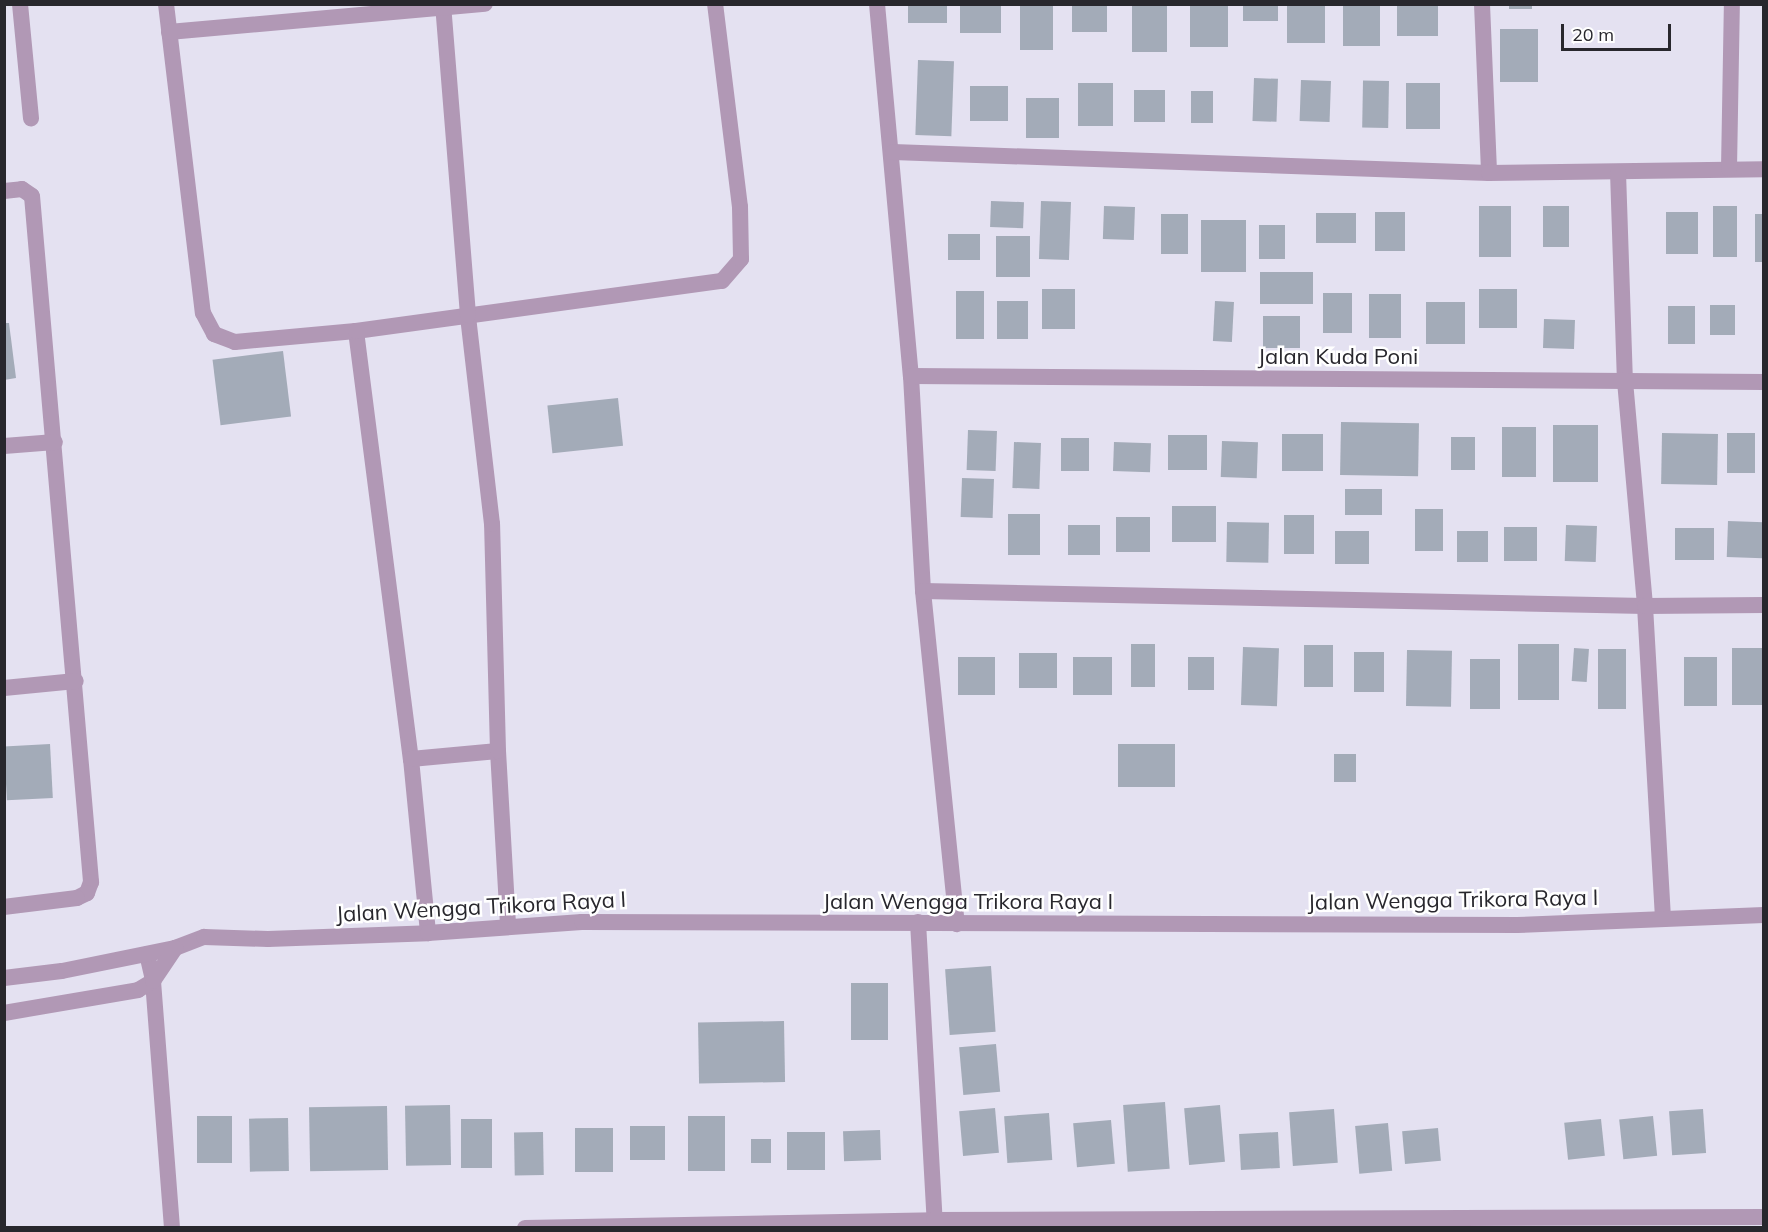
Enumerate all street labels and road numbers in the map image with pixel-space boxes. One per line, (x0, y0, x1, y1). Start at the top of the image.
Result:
street label: Jalan Kuda Poni (1258, 344, 1418, 370)
street label: Jalan Wengga Trikora Raya I (1307, 884, 1599, 916)
street label: Jalan Wengga Trikora Raya I (335, 886, 627, 928)
street label: Jalan Wengga Trikora Raya I (823, 889, 1113, 915)

